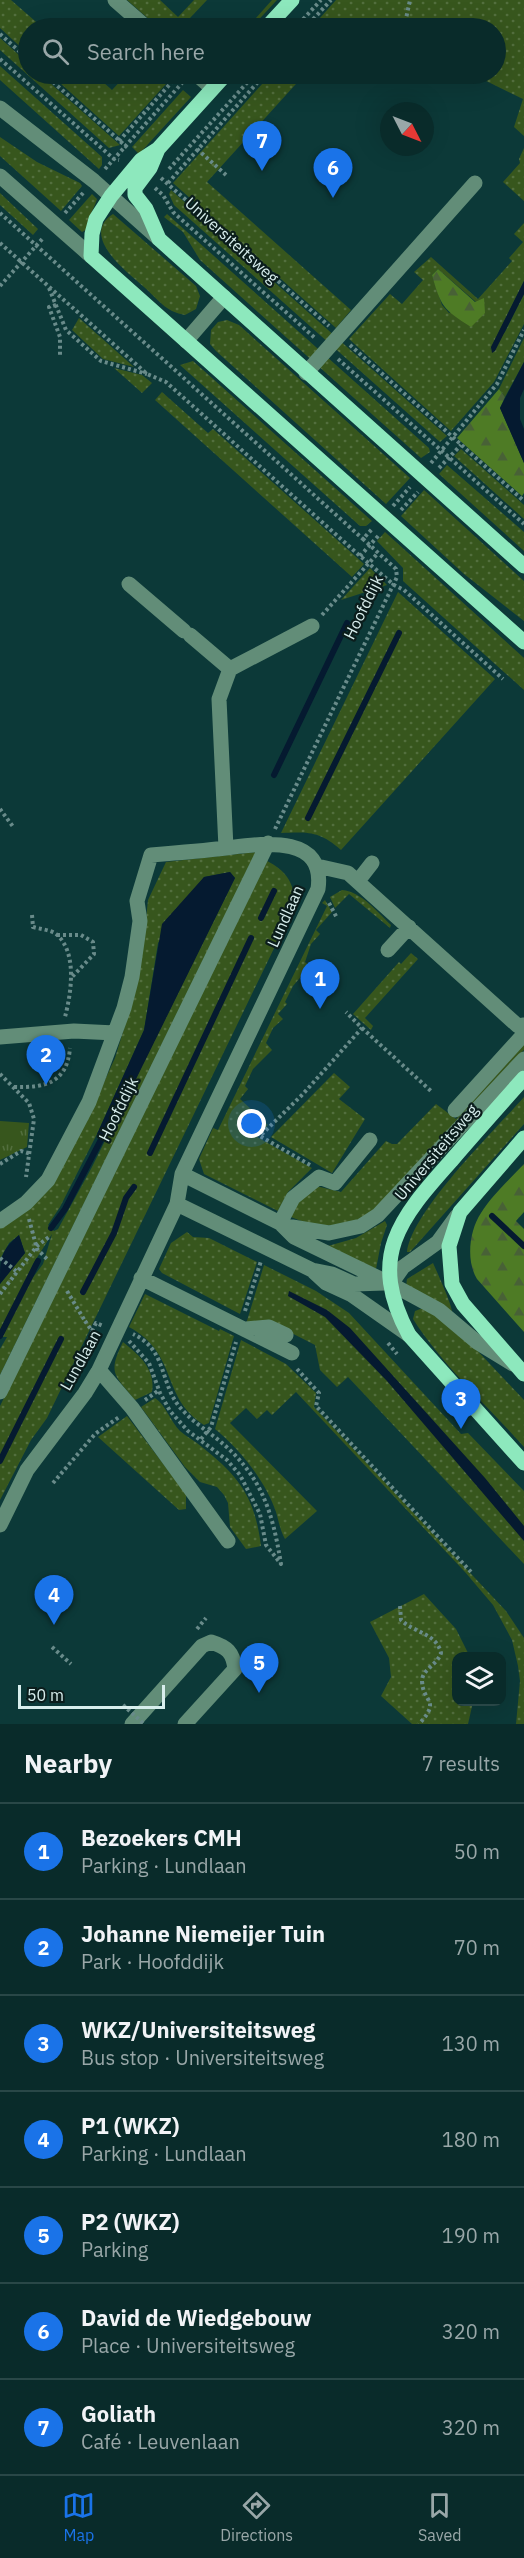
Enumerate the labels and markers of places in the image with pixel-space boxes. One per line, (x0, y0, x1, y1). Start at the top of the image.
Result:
pin: 7 (242, 122, 282, 171)
pin: 6 (314, 148, 352, 198)
pin: 1 (300, 960, 340, 1009)
pin: 2 (26, 1036, 66, 1085)
pin: 3 (442, 1380, 480, 1429)
pin: 4 (34, 1576, 74, 1625)
pin: 5 (240, 1644, 278, 1693)

